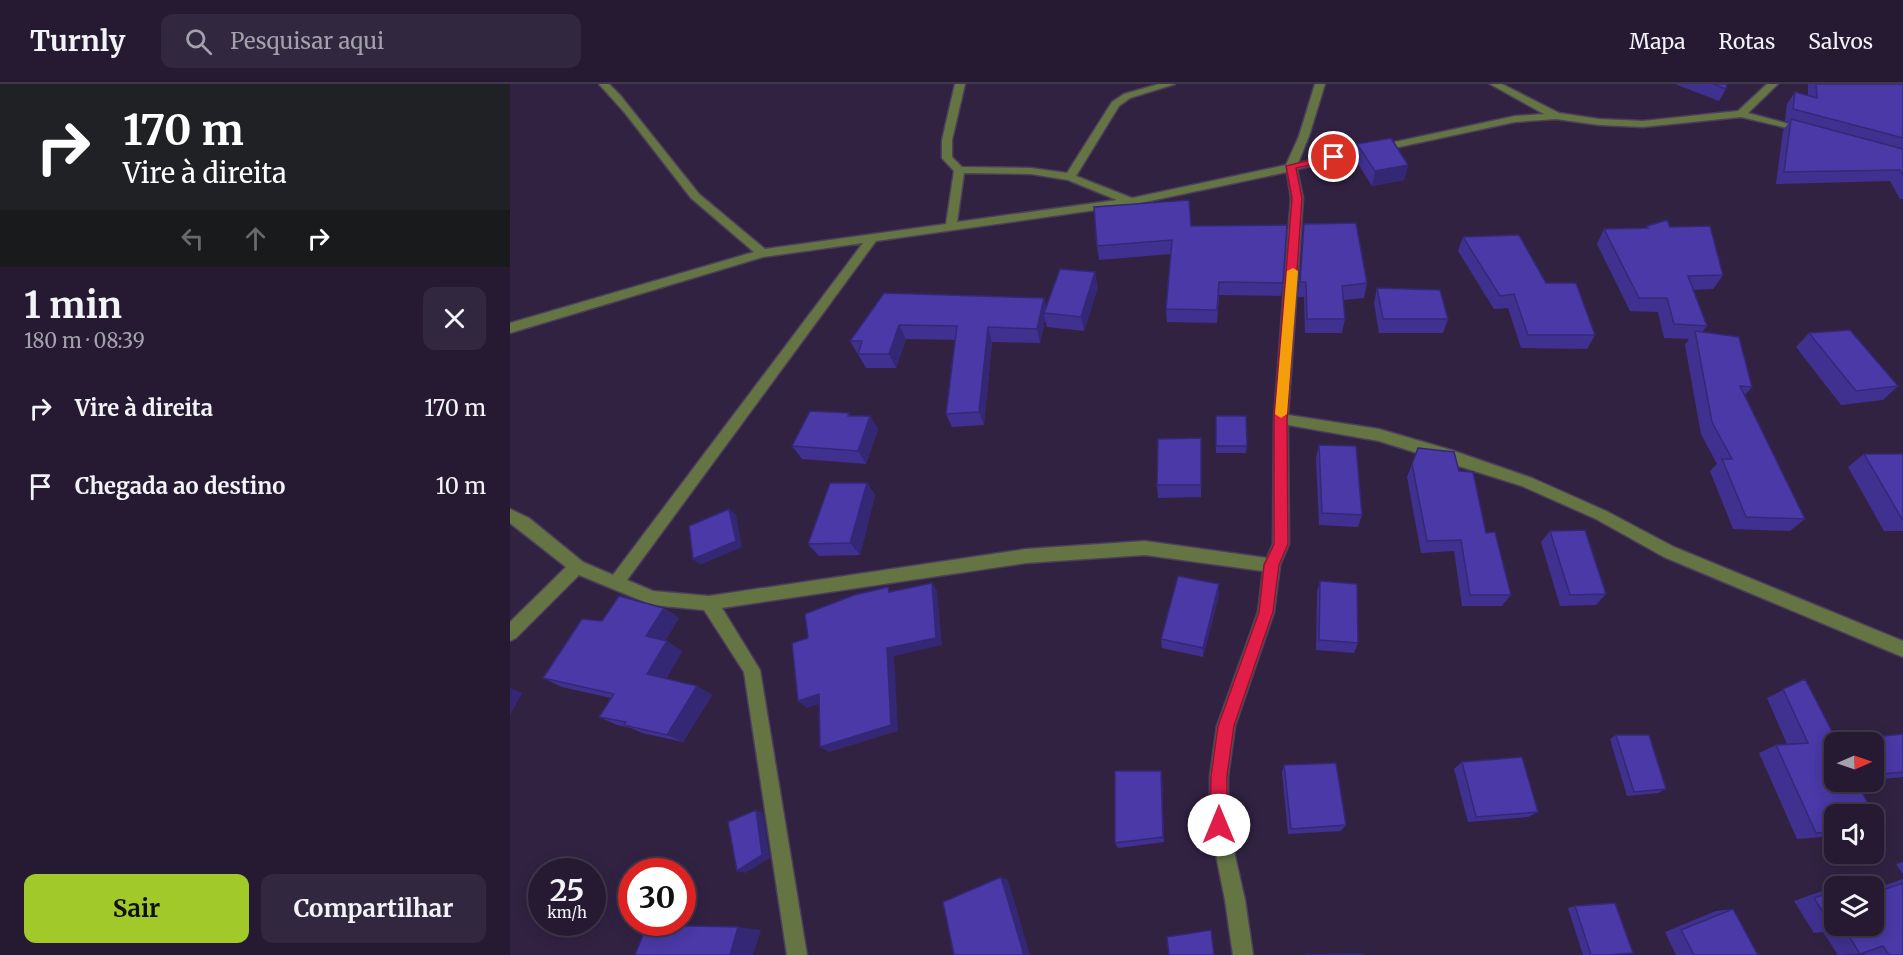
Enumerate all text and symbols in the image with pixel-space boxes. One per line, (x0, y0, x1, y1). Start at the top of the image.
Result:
search box (161, 14, 581, 68)
text: Turnly (30, 23, 125, 59)
icon: search (182, 25, 215, 58)
text: Pesquisar aqui (230, 27, 384, 55)
text: Mapa (1629, 28, 1686, 55)
text: Rotas (1719, 28, 1775, 55)
text: Salvos (1808, 28, 1873, 55)
text: 170 m (123, 104, 244, 156)
icon: right (24, 108, 102, 186)
pin (1308, 131, 1359, 182)
icon: arrive (1317, 140, 1350, 173)
text: Vire à direita (123, 156, 287, 190)
icon: left (176, 222, 209, 255)
icon: ahead (239, 222, 272, 255)
icon: right (302, 222, 335, 255)
text: 1 min (24, 283, 122, 328)
button: close (423, 287, 486, 350)
text: 180 m · 08:39 (24, 328, 145, 353)
icon: right (24, 392, 57, 425)
text: Vire à direita (75, 394, 213, 422)
text: 170 m (424, 394, 486, 422)
icon: arrive (24, 470, 57, 503)
text: Chegada ao destino (75, 472, 285, 500)
text: 10 m (436, 472, 486, 500)
north arrow (1824, 732, 1884, 792)
map controls (1824, 732, 1884, 936)
position arrow (1187, 793, 1251, 857)
button: sound (1824, 804, 1884, 864)
speed limit sign: 30 (618, 858, 696, 936)
text: 25 (550, 871, 584, 909)
button: Sair (24, 874, 249, 943)
button: Compartilhar (261, 874, 486, 943)
button: layers (1824, 876, 1884, 936)
text: km/h (547, 903, 587, 922)

